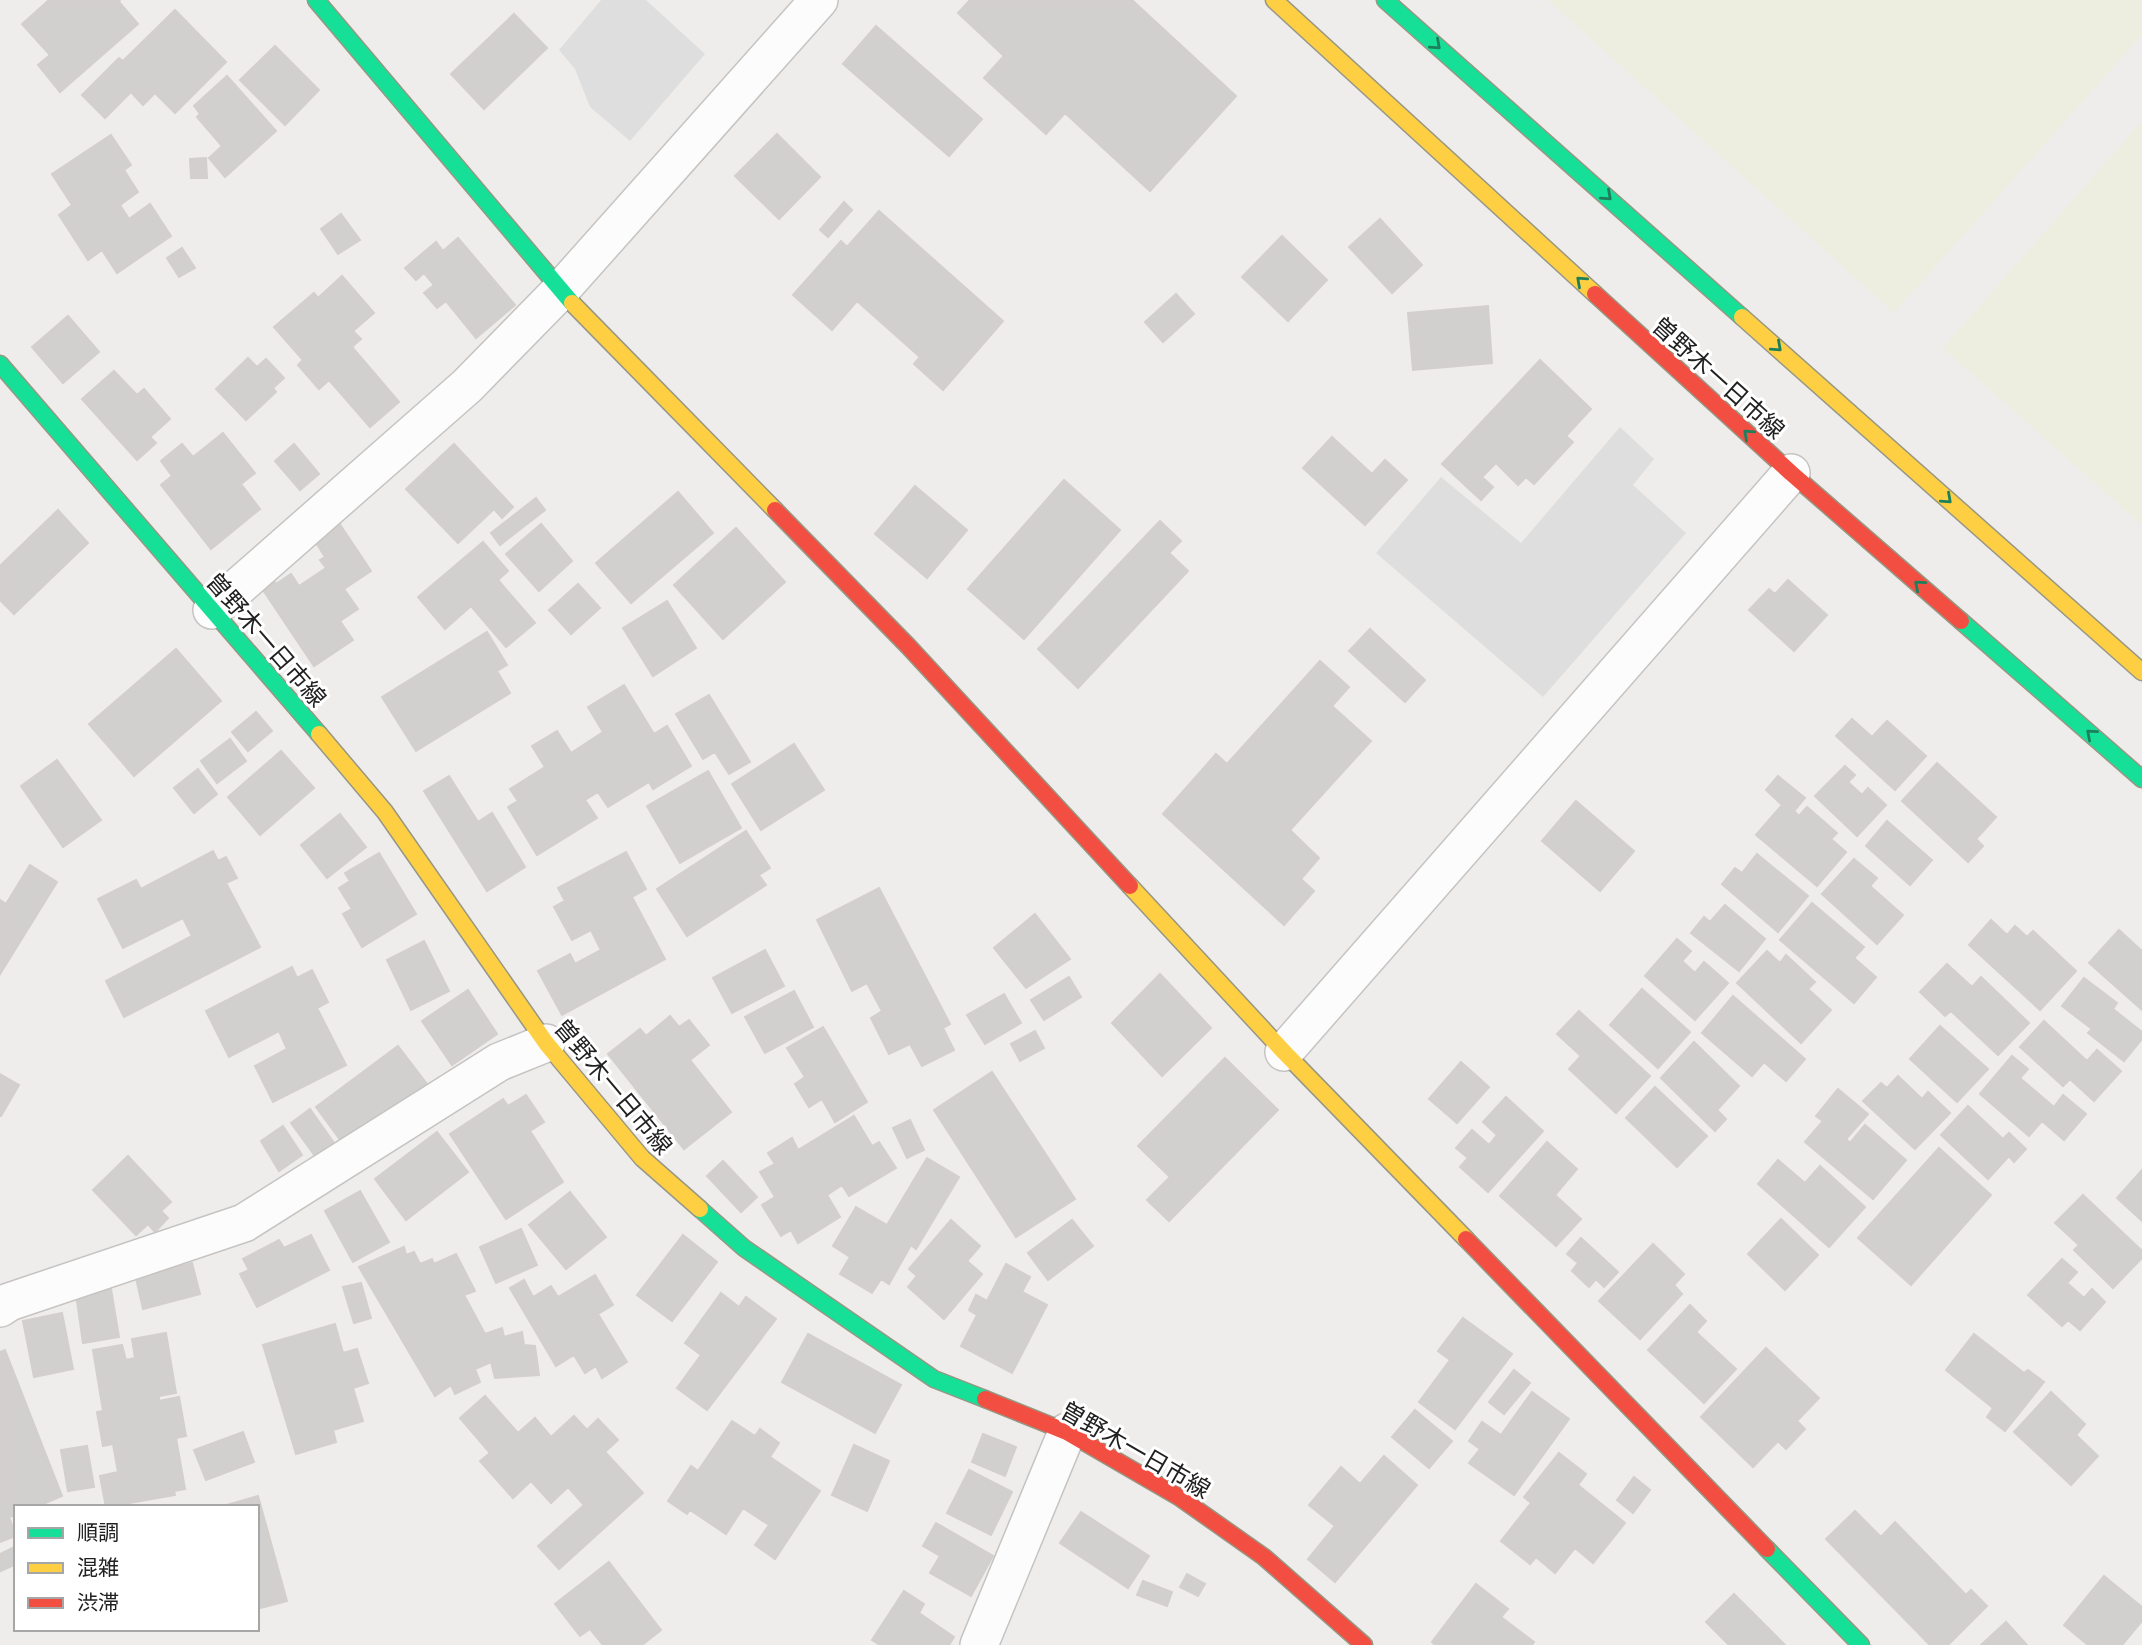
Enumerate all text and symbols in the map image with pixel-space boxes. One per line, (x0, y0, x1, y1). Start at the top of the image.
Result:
one-way arrow (1428, 37, 1441, 49)
one-way arrow (1598, 188, 1611, 201)
one-way arrow (1576, 276, 1589, 289)
street label: 曽野木一日市線 (1646, 309, 1792, 445)
one-way arrow (1768, 339, 1781, 352)
one-way arrow (1743, 430, 1756, 442)
one-way arrow (1939, 490, 1952, 503)
street label: 曽野木一日市線 (199, 565, 335, 713)
one-way arrow (1914, 581, 1927, 593)
one-way arrow (2086, 730, 2099, 742)
street label: 曽野木一日市線 (547, 1011, 681, 1161)
street label: 曽野木一日市線 (1055, 1393, 1217, 1505)
legend (14, 1505, 259, 1631)
text: 順調 (77, 1518, 119, 1546)
text: 混雑 (77, 1553, 119, 1581)
text: 渋滞 (77, 1588, 119, 1616)

